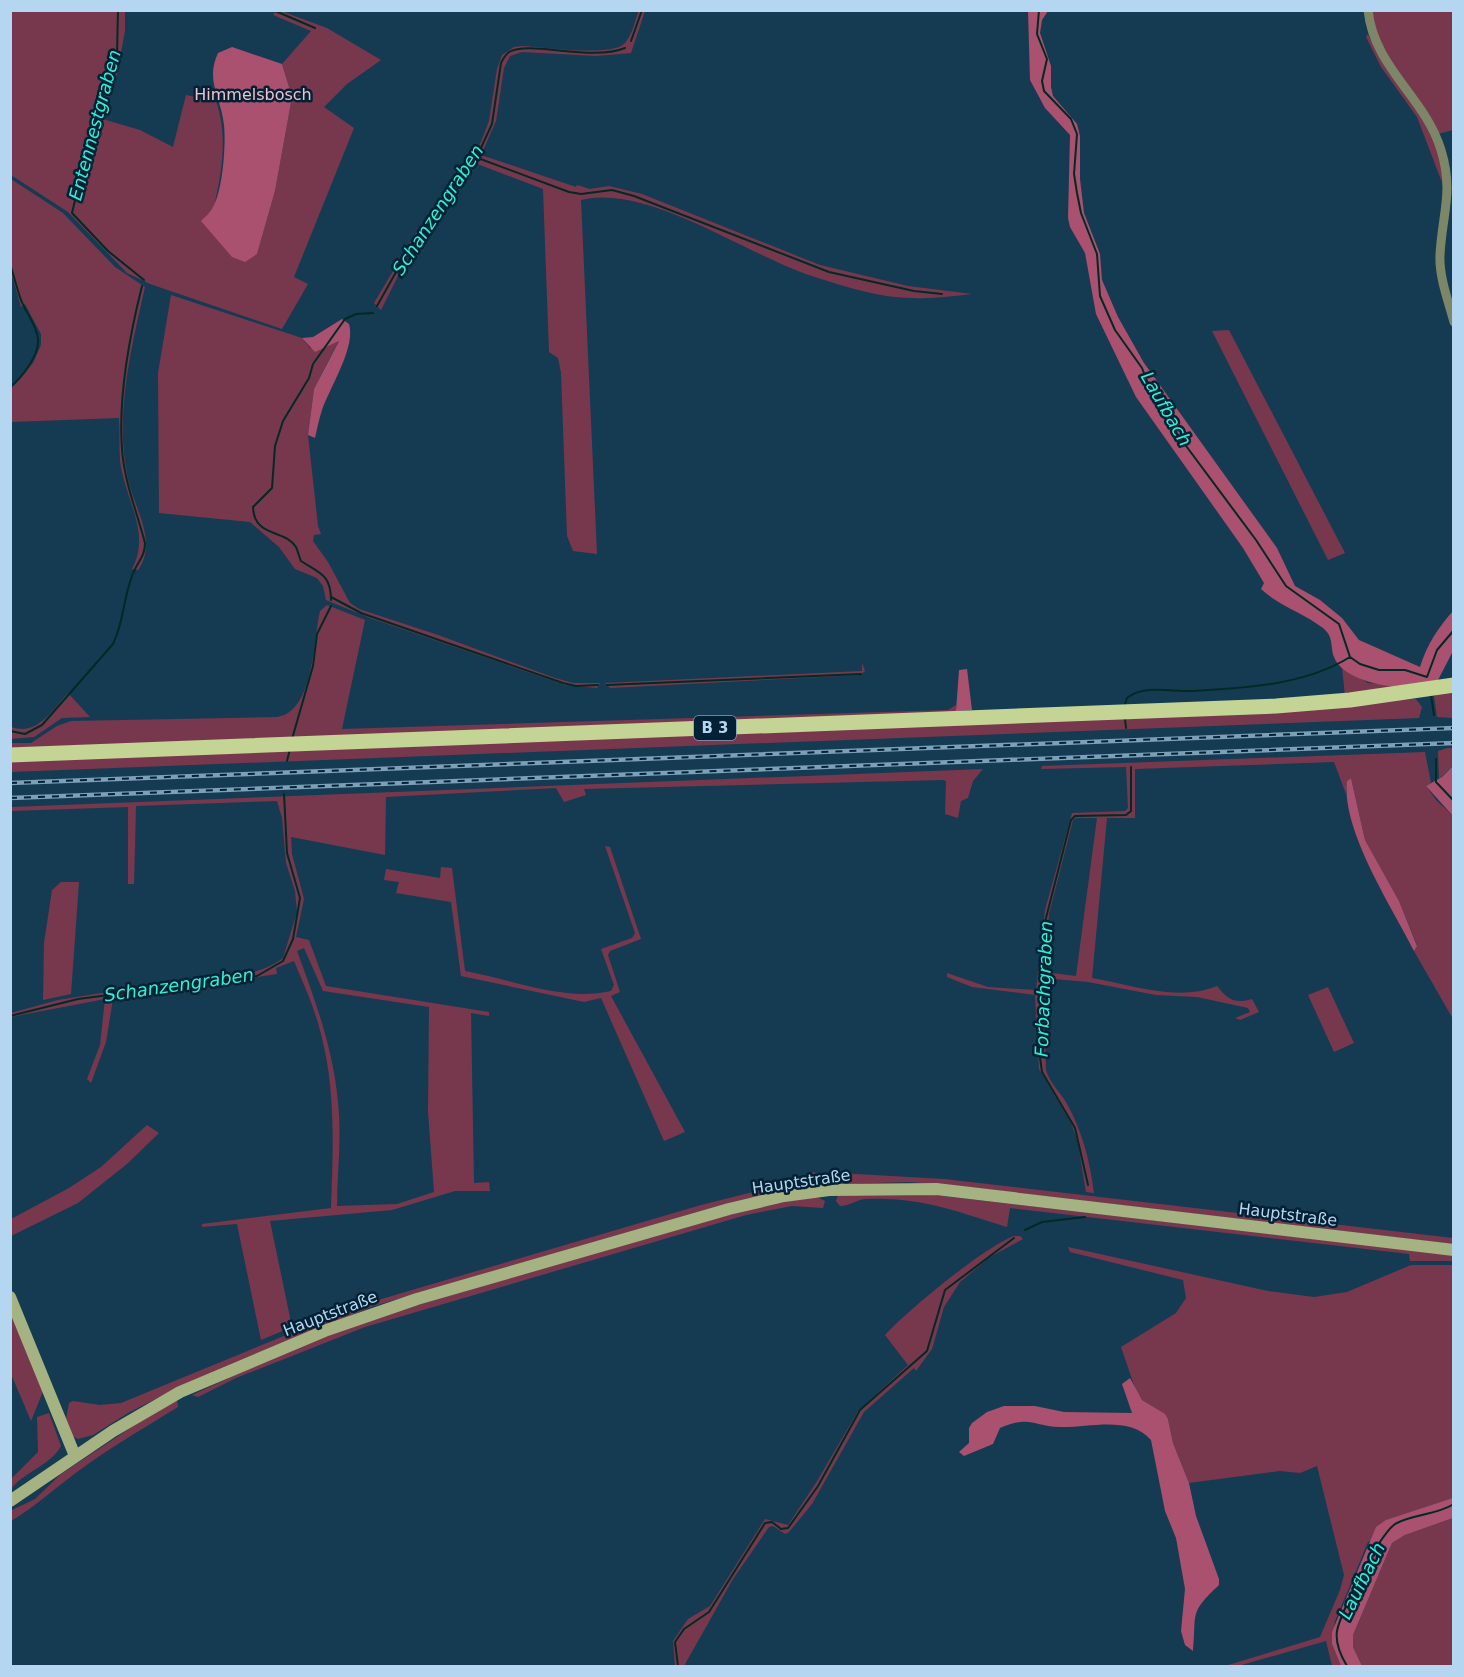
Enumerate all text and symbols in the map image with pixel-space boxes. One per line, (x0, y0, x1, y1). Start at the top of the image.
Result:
water label: Entennestgraben (64, 47, 125, 202)
park label: Himmelsbosch (194, 85, 312, 104)
water label: Schanzengraben (388, 141, 487, 279)
water label: Laufbach (1137, 368, 1196, 450)
road number: B 3 (694, 716, 736, 740)
water label: Forbachgraben (1031, 921, 1056, 1057)
water label: Schanzengraben (103, 964, 255, 1005)
street label: Hauptstraße (751, 1165, 852, 1198)
street label: Hauptstraße (1237, 1199, 1338, 1230)
street label: Hauptstraße (280, 1287, 380, 1340)
water label: Laufbach (1334, 1539, 1389, 1622)

